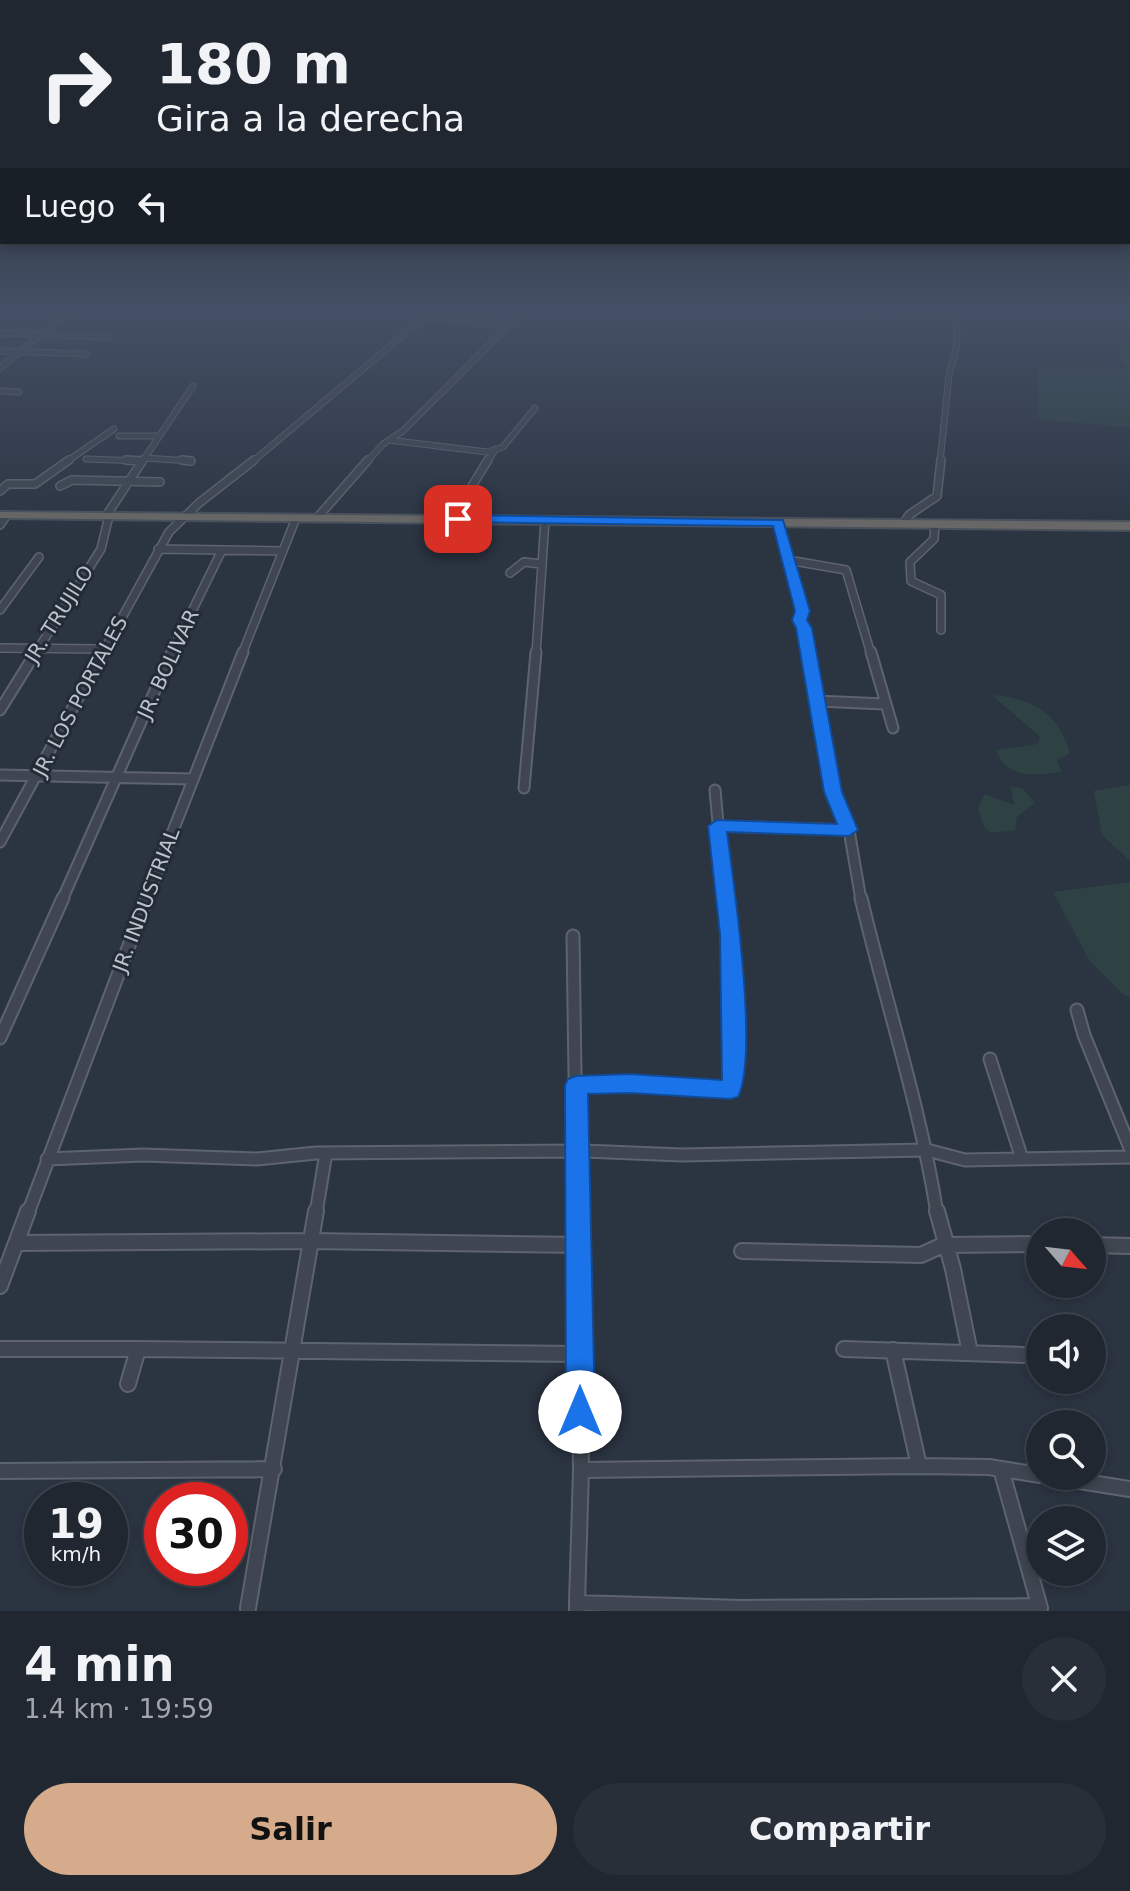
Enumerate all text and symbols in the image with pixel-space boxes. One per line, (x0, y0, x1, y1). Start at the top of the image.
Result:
text: 180 m (156, 31, 351, 96)
icon: right (24, 32, 128, 136)
text: Gira a la derecha (156, 98, 465, 139)
icon: left (131, 184, 175, 228)
text: Luego (24, 189, 115, 224)
pin (424, 485, 492, 553)
icon: arrive (436, 497, 480, 541)
street label: JR. TRUJILO (18, 561, 98, 669)
street label: JR. BOLIVAR (131, 605, 204, 724)
street label: JR. LOS PORTALES (27, 612, 132, 782)
street label: JR. INDUSTRIAL (107, 824, 185, 977)
north arrow (1026, 1218, 1106, 1298)
map controls (1026, 1218, 1106, 1586)
button: sound (1026, 1314, 1106, 1394)
position arrow (538, 1370, 622, 1454)
button: search (1026, 1410, 1106, 1490)
speed limit sign: 30 (144, 1482, 248, 1586)
text: 19 (48, 1501, 104, 1547)
button: layers (1026, 1506, 1106, 1586)
text: km/h (51, 1542, 101, 1566)
text: 4 min (24, 1636, 175, 1692)
button: close (1022, 1637, 1106, 1721)
text: 1.4 km · 19:59 (24, 1694, 214, 1724)
button: Salir (24, 1783, 557, 1875)
button: Compartir (573, 1783, 1106, 1875)

